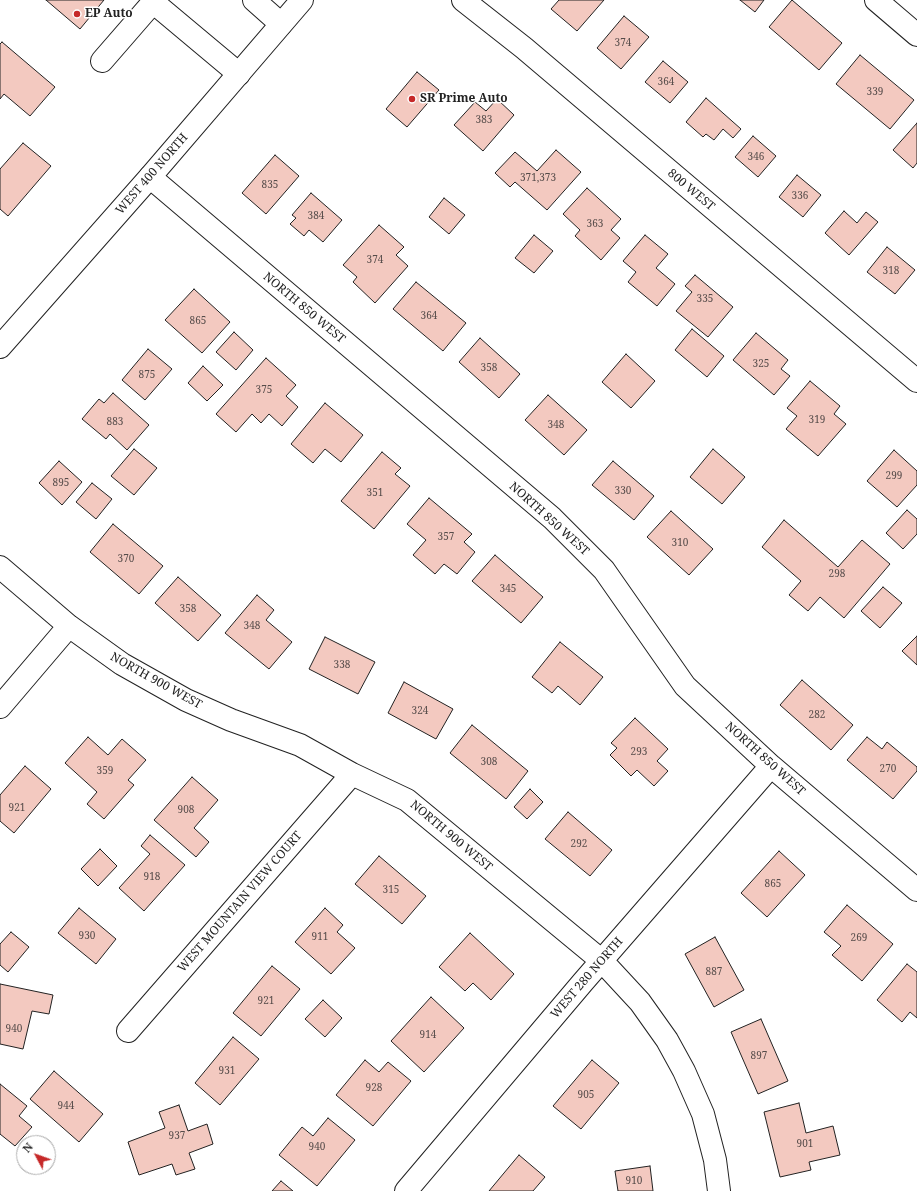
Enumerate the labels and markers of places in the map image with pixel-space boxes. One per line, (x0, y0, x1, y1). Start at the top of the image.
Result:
place label: EP Auto (85, 7, 133, 21)
marker: EP Auto (72, 9, 82, 19)
place label: SR Prime Auto (420, 92, 508, 106)
marker: SR Prime Auto (407, 94, 417, 104)

